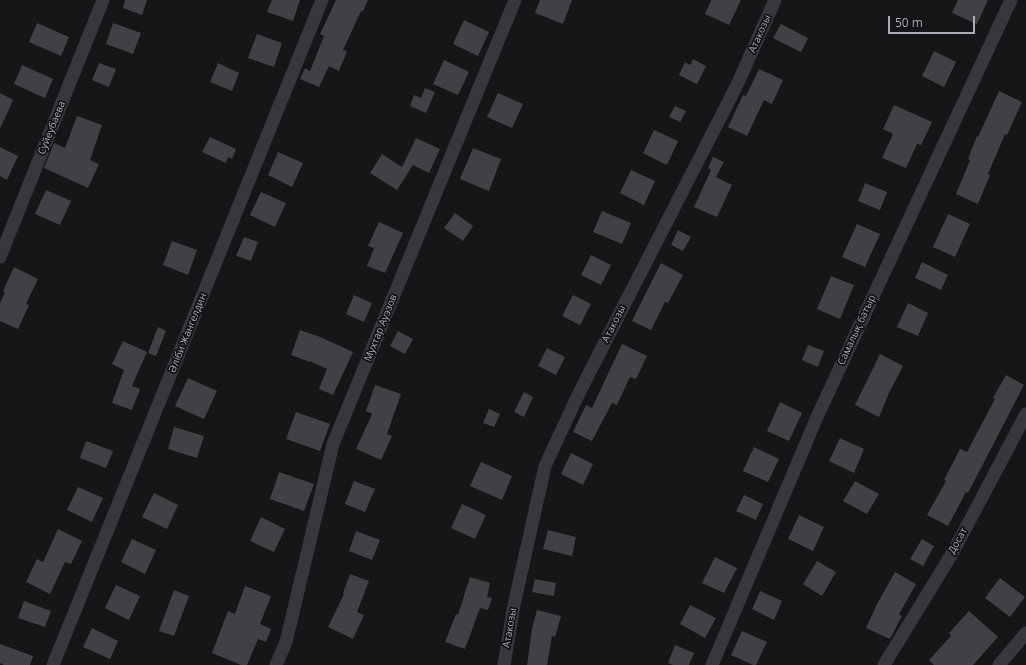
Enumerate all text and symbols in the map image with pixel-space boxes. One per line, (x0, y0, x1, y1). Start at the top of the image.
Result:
scale bar (890, 8, 977, 34)
street label: Атакозы (746, 13, 774, 55)
text: 50 m (895, 14, 923, 31)
street label: Суйеубаева (36, 99, 68, 157)
street label: Әліби Жангелдин (167, 291, 209, 375)
street label: Мухтар Ауэзов (362, 293, 400, 363)
street label: Самалық батыр (835, 293, 879, 367)
street label: Атакозы (600, 303, 628, 345)
street label: Досат (946, 526, 970, 556)
street label: Атакозы (501, 607, 519, 649)

